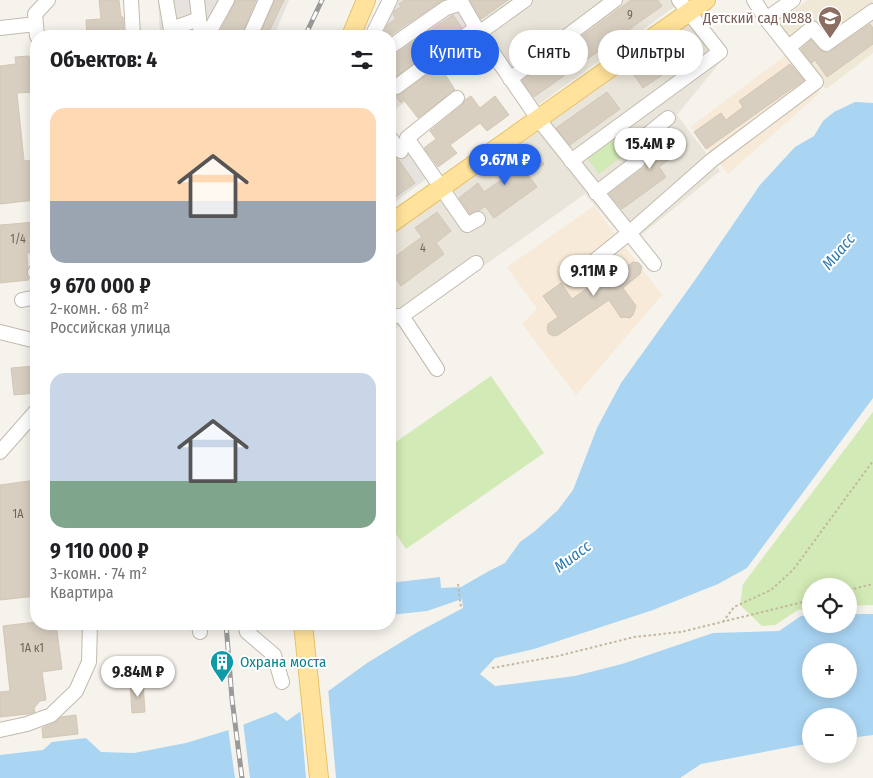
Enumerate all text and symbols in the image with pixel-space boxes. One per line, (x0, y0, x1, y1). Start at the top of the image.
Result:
school or university icon: Детский сад №88 (817, 5, 843, 39)
house number: 9 (627, 8, 633, 22)
place label: Детский сад №88 (702, 9, 812, 27)
chip: Купить (411, 30, 499, 75)
chip: Снять (509, 30, 588, 75)
chip: Фильтры (598, 30, 703, 75)
icon: filters (348, 46, 376, 74)
text: Объектов: 4 (50, 47, 157, 73)
pin: 15.4M ₽ (604, 128, 696, 170)
text: 15.4M ₽ (625, 134, 675, 153)
icon: home (168, 141, 258, 231)
pin: 9.67M ₽ (459, 144, 551, 186)
text: 9.67M ₽ (480, 150, 530, 169)
water label: Миасс (818, 229, 859, 273)
house number: 1/4 (10, 232, 26, 246)
house number: 4 (420, 241, 426, 255)
pin: 9.11M ₽ (548, 254, 640, 297)
text: 9.11M ₽ (570, 261, 618, 280)
text: 9 670 000 ₽ (50, 273, 151, 299)
text: 2-комн. · 68 m² (50, 299, 149, 318)
text: Российская улица (50, 318, 171, 337)
icon: home (168, 406, 258, 496)
house number: 1А (13, 507, 24, 521)
water label: Миасс (550, 536, 595, 576)
text: 9 110 000 ₽ (50, 538, 149, 564)
text: 3-комн. · 74 m² (50, 564, 147, 583)
map controls (802, 578, 857, 763)
button: locate (802, 578, 857, 633)
text: Квартира (50, 583, 114, 602)
house number: 1А к1 (20, 641, 44, 655)
button: + (802, 643, 857, 698)
building icon: Охрана моста (209, 649, 235, 683)
place label: Охрана моста (240, 653, 326, 671)
pin: 9.84M ₽ (92, 656, 184, 698)
text: 9.84M ₽ (112, 662, 164, 681)
button: − (802, 708, 857, 763)

